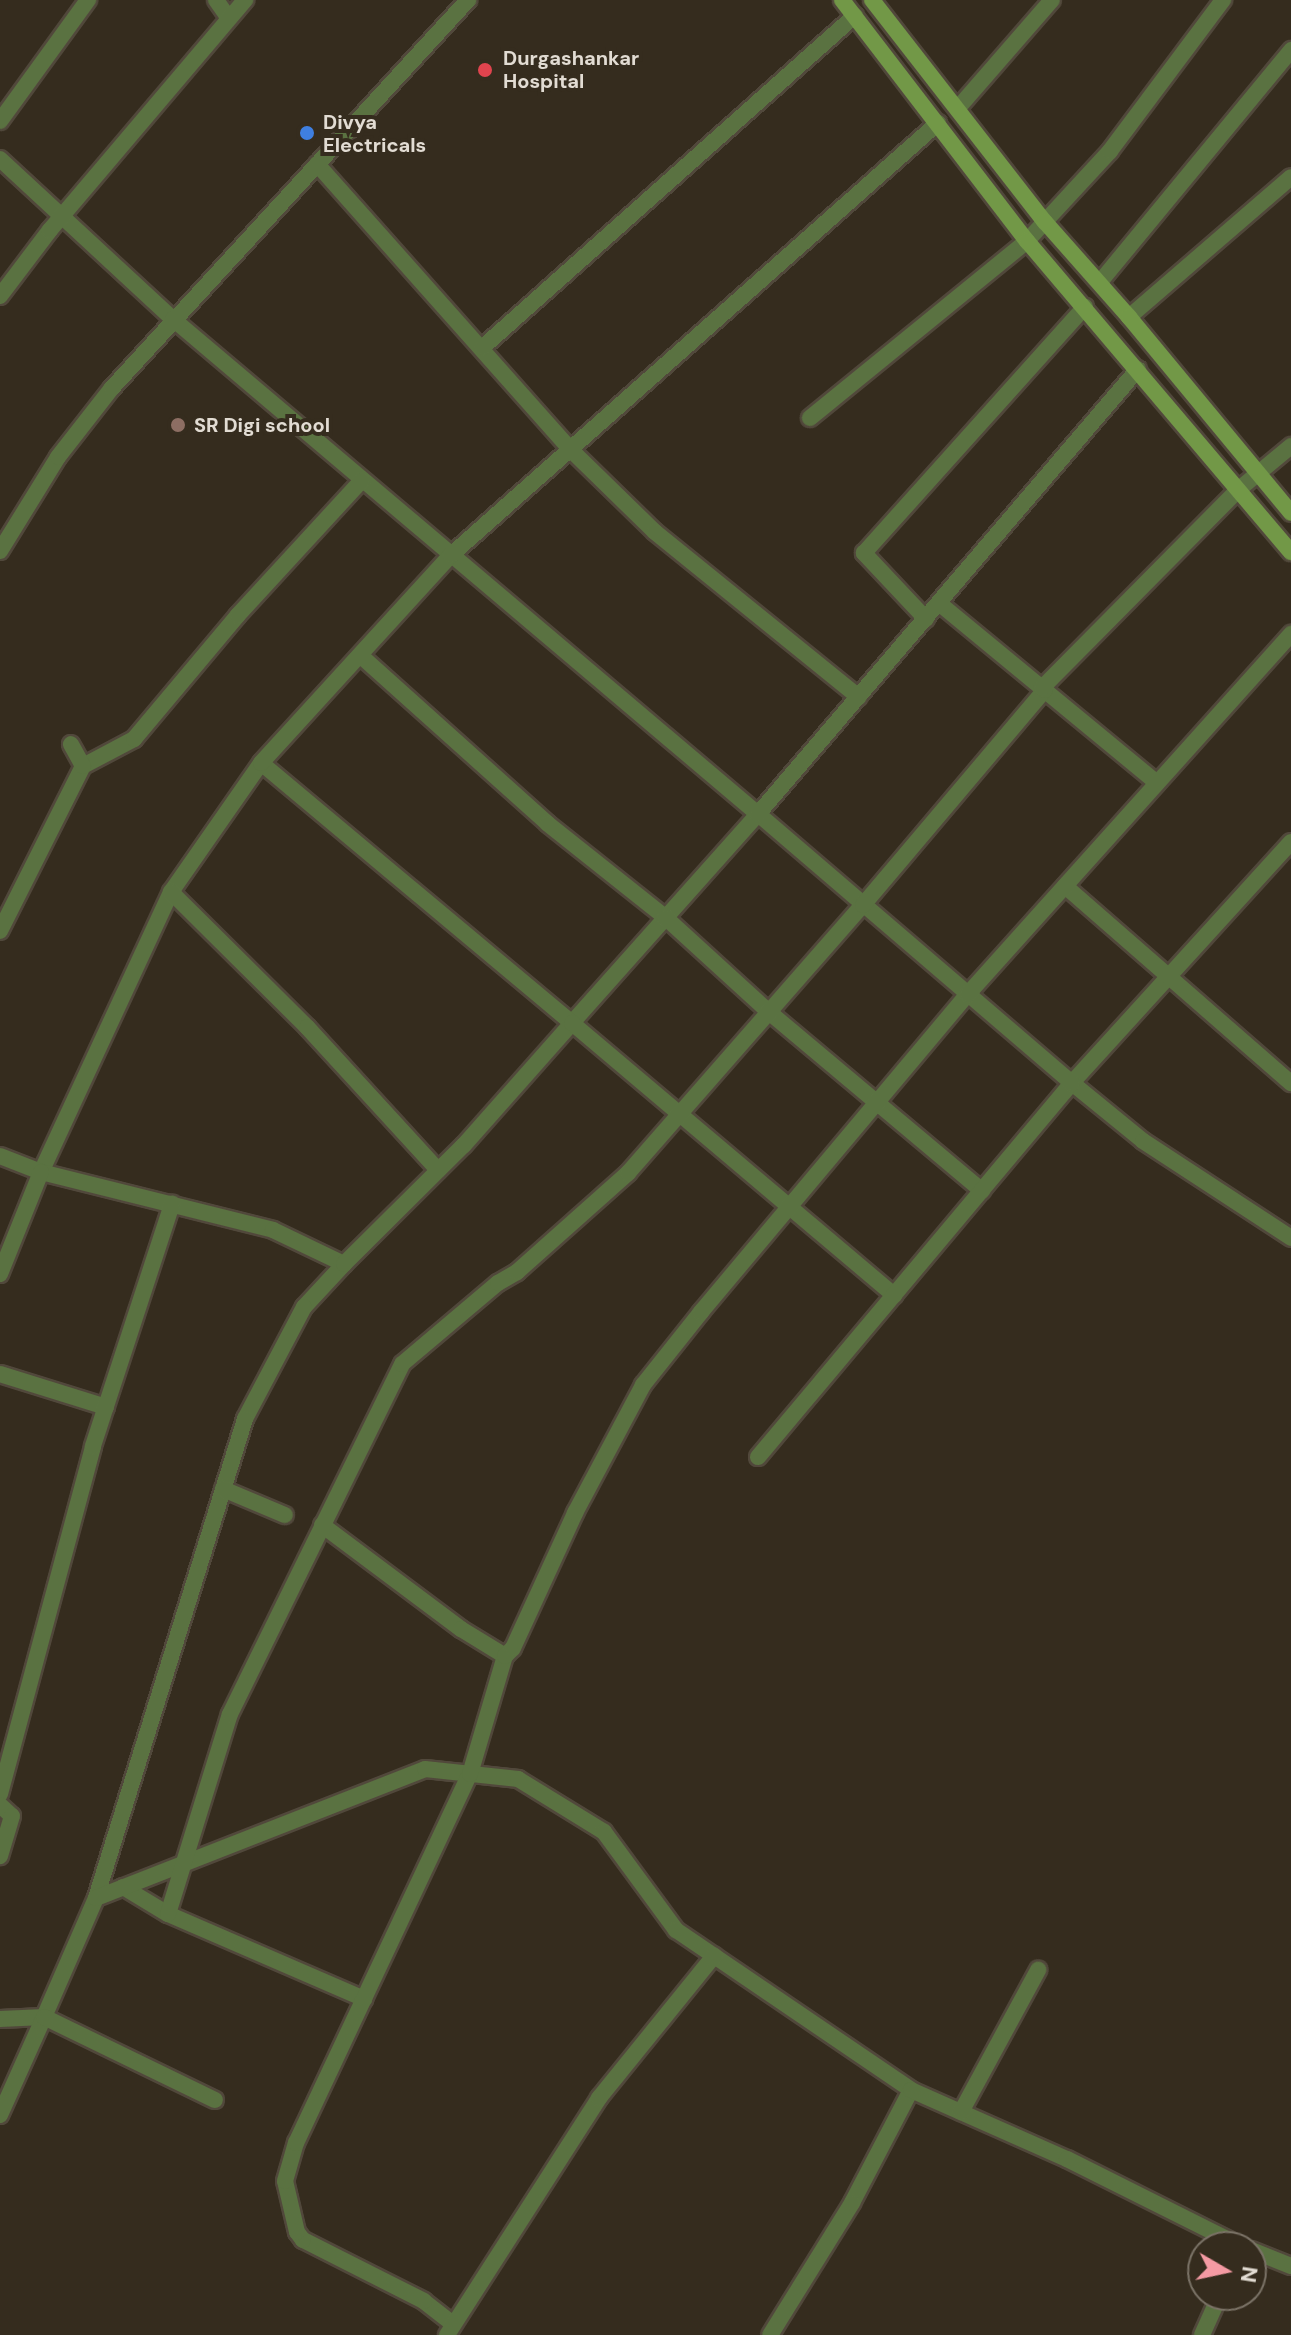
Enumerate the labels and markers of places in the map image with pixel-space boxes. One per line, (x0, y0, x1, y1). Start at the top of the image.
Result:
place label: Durgashankar Hospital (503, 46, 639, 93)
marker: Durgashankar Hospital (474, 59, 496, 81)
place label: Divya Electricals (323, 110, 426, 157)
marker: Divya Electricals (298, 124, 316, 142)
place label: SR Digi school (194, 413, 330, 437)
marker: SR Digi school (169, 416, 187, 434)

